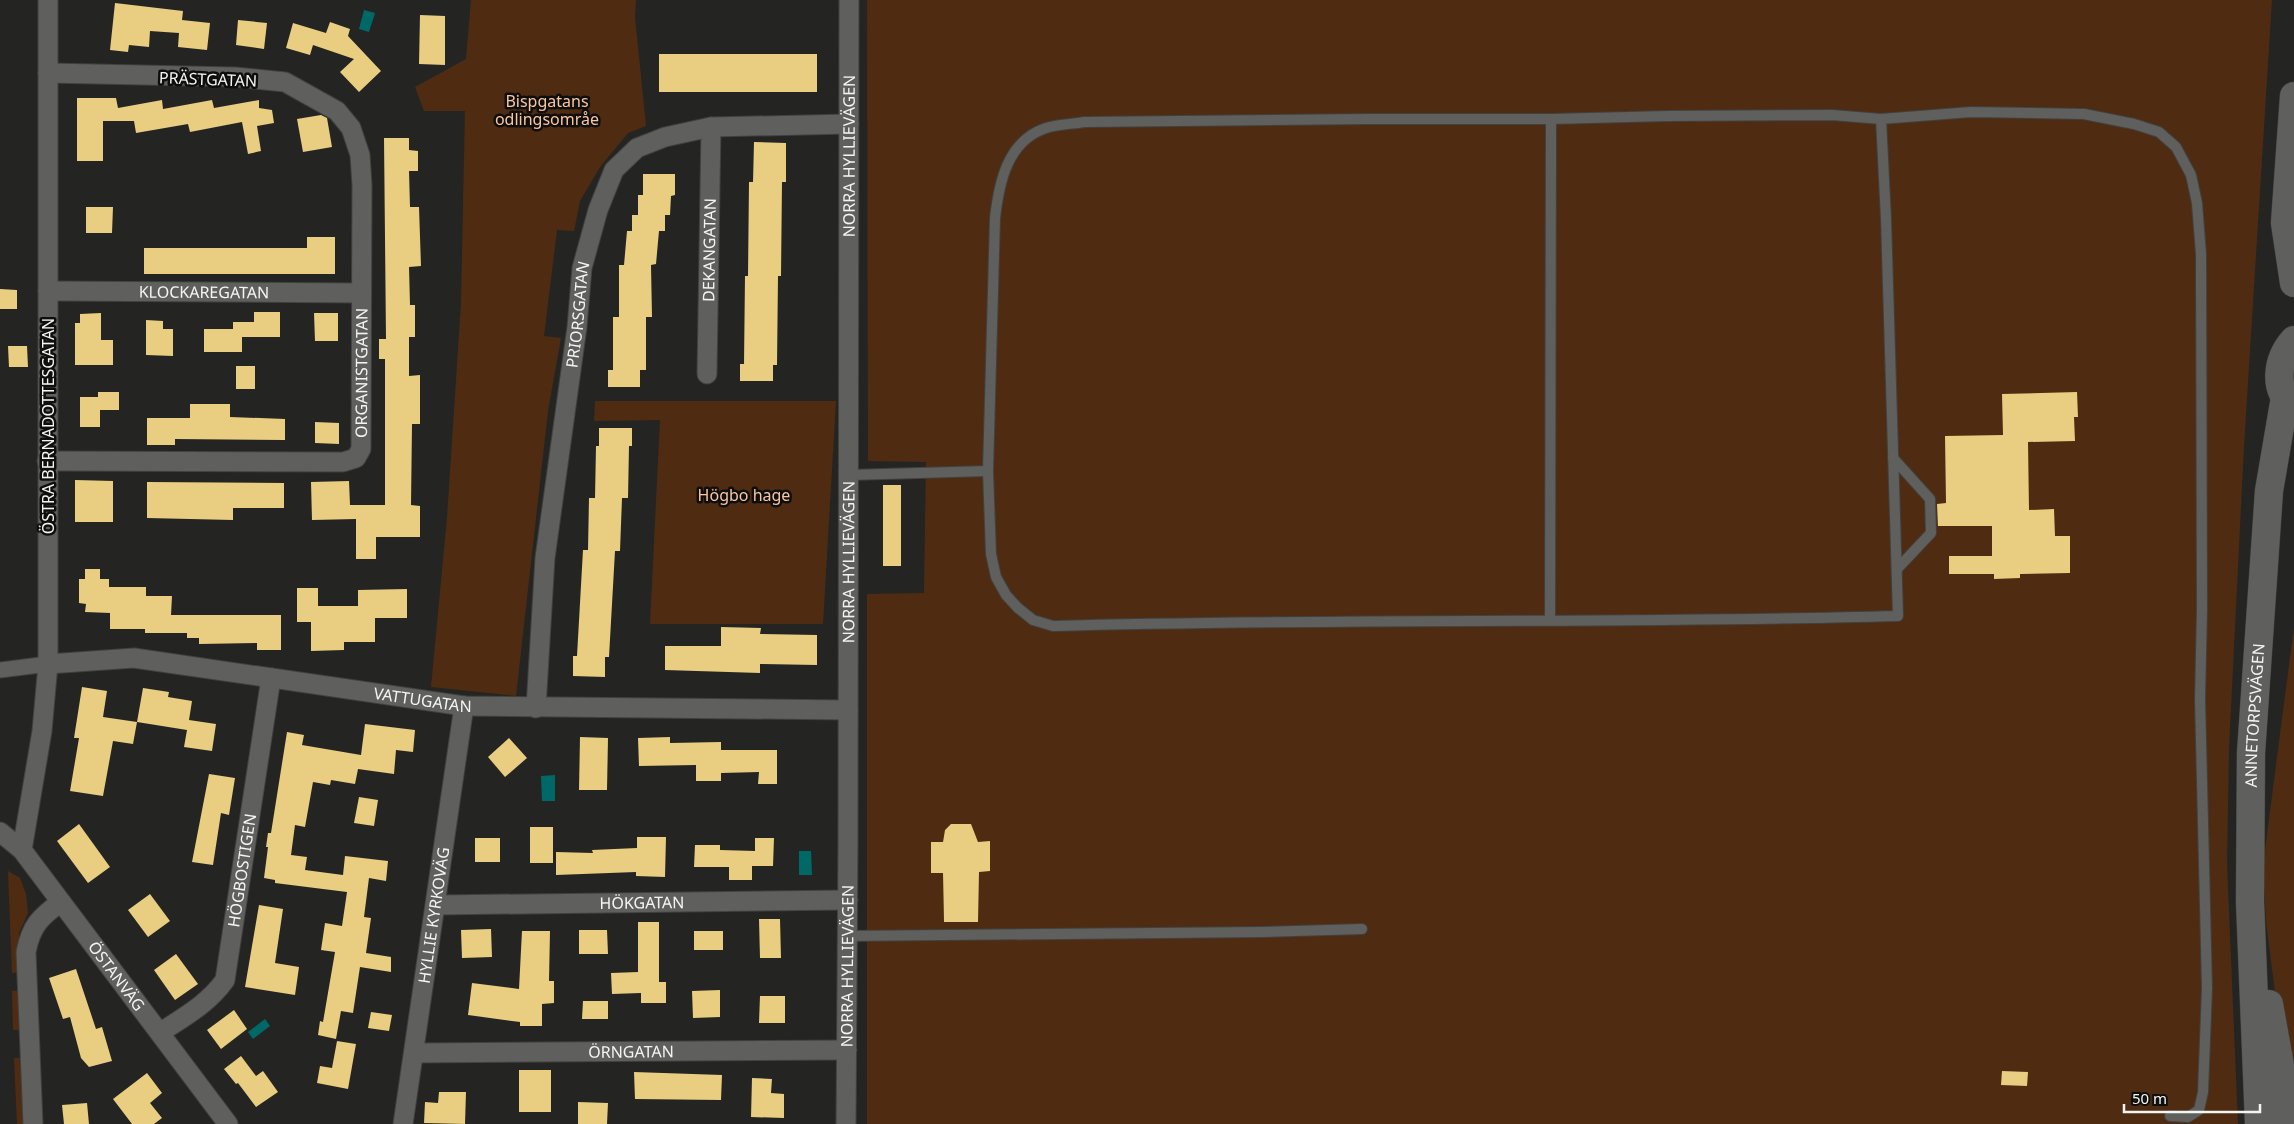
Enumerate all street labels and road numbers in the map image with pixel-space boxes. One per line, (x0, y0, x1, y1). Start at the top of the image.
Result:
street label: PRÄSTGATAN (159, 66, 257, 92)
street label: NORRA HYLLIEVÄGEN (838, 75, 860, 237)
street label: DEKANGATAN (697, 198, 721, 302)
street label: PRIORSGATAN (560, 258, 594, 369)
street label: KLOCKAREGATAN (139, 281, 269, 303)
street label: ORGANISTGATAN (350, 308, 373, 438)
street label: ÖSTRA BERNADOTTESGATAN (37, 318, 59, 534)
street label: NORRA HYLLIEVÄGEN (837, 481, 859, 643)
street label: ANNETORPSVÄGEN (2240, 642, 2270, 788)
street label: VATTUGATAN (372, 682, 472, 717)
street label: HÖGBOSTIGEN (222, 812, 261, 929)
street label: HYLLIE KYRKOVÄG (413, 846, 454, 985)
street label: NORRA HYLLIEVÄGEN (836, 885, 859, 1047)
street label: HÖKGATAN (599, 891, 685, 914)
street label: ÖSTANVÄG (83, 937, 150, 1015)
street label: ÖRNGATAN (588, 1040, 674, 1063)

